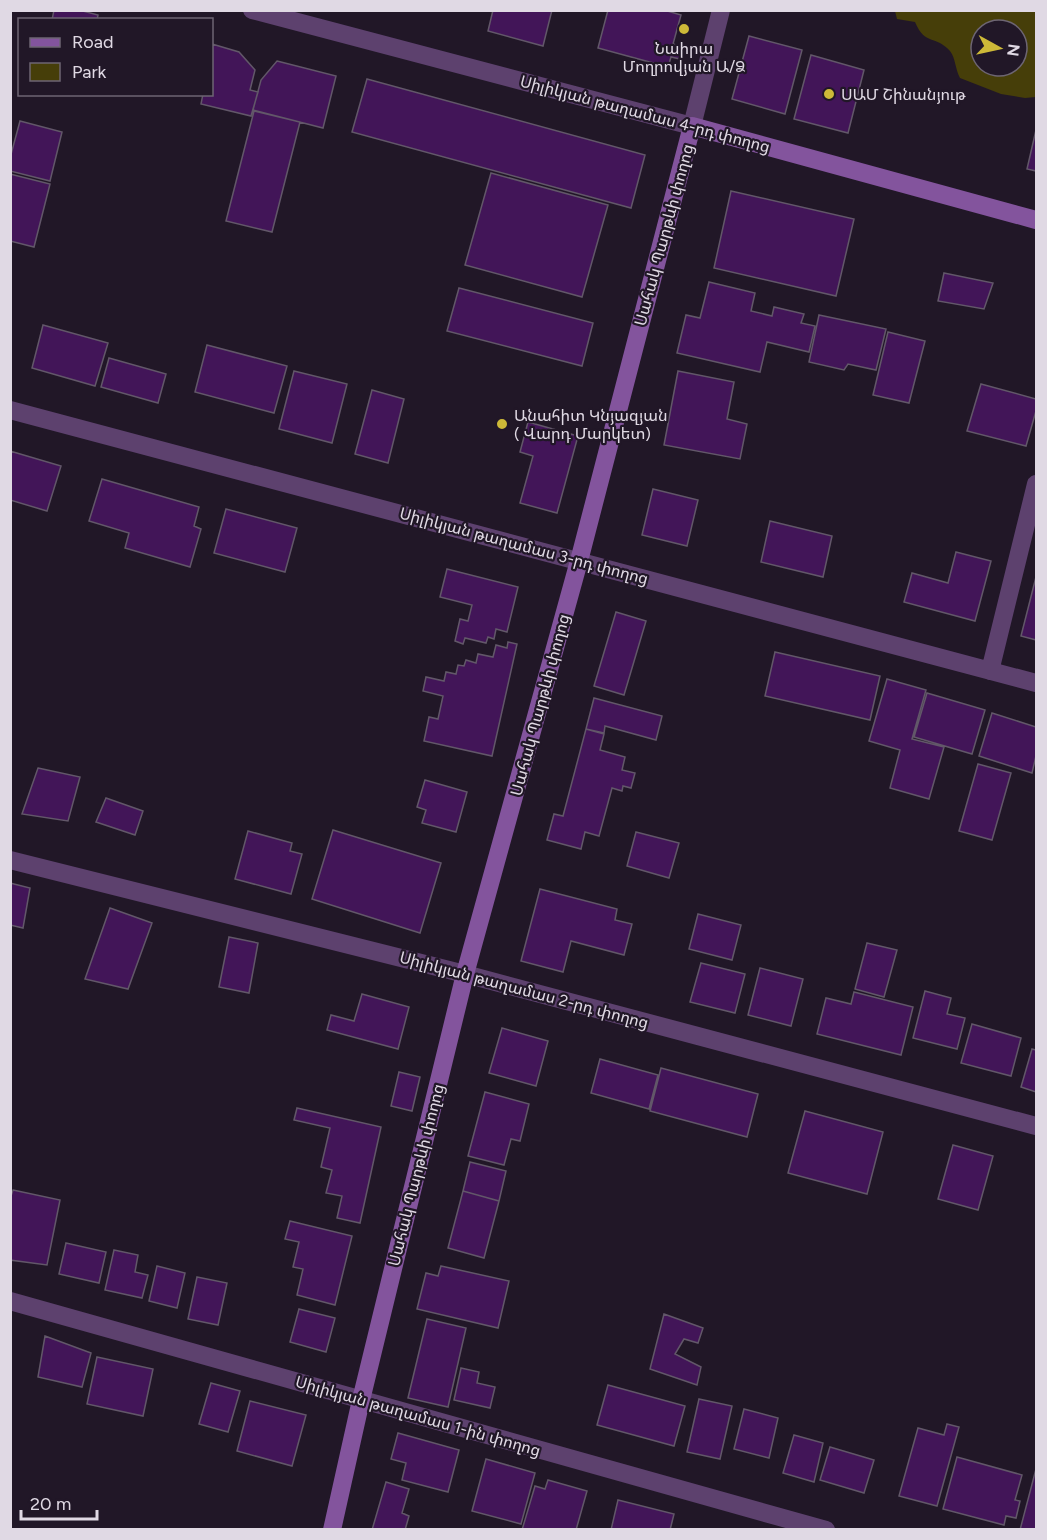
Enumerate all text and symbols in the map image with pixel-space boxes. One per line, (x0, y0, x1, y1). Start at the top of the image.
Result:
legend (18, 18, 213, 96)
north arrow (969, 18, 1029, 78)
marker: Նաիրա Մողրովյան Ա/Ձ (677, 22, 691, 36)
text: Road (72, 31, 113, 53)
place label: Նաիրա Մողրովյան Ա/Ձ (622, 39, 746, 76)
text: N (1003, 43, 1024, 57)
text: Park (72, 61, 107, 83)
street label: Սիլիկյան թաղամաս 4-րդ փողոց (518, 71, 772, 157)
place label: ՍԱՄ Շինանյութ (841, 85, 966, 104)
marker: ՍԱՄ Շինանյութ (822, 87, 836, 101)
street label: Սահակ Պարթևի փողոց (631, 142, 697, 328)
place label: Անահիտ Կնյազյան ( Վարդ Մարկետ) (514, 406, 668, 443)
marker: Անահիտ Կնյազյան ( Վարդ Մարկետ) (495, 417, 509, 431)
street label: Սիլիկյան թաղամաս 3-րդ փողոց (397, 504, 651, 588)
street label: Սահակ Պարթևի փողոց (507, 612, 573, 798)
street label: Սիլիկյան թաղամաս 2-րդ փողոց (397, 948, 651, 1032)
street label: Սահակ Պարթևի փողոց (384, 1082, 448, 1268)
street label: Սիլիկյան թաղամաս 1-ին փողոց (293, 1372, 543, 1460)
scale bar (21, 1483, 98, 1521)
text: 20 m (30, 1493, 71, 1515)

